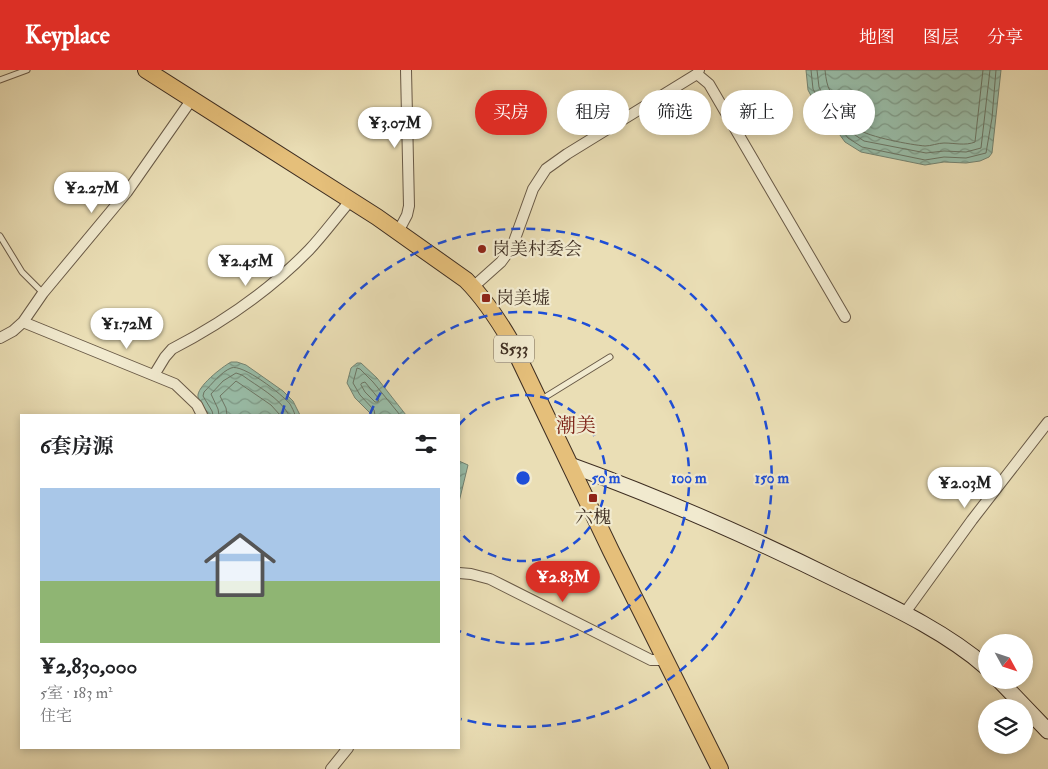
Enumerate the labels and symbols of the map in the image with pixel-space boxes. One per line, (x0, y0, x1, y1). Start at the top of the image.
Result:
pin: ¥3.07M (354, 106, 436, 149)
pin: ¥2.27M (51, 172, 133, 214)
place label: 岗美村委会 (492, 238, 582, 261)
marker: 岗美村委会 (476, 243, 488, 255)
pin: ¥2.45M (205, 244, 287, 287)
place label: 岗美墟 (496, 287, 550, 310)
marker: 岗美墟 (480, 292, 492, 304)
pin: ¥1.72M (86, 308, 168, 350)
road number: S533 (494, 336, 534, 362)
district label: 潮美 (556, 413, 596, 438)
pin: ¥2.03M (924, 466, 1006, 509)
centre of rings (514, 469, 532, 487)
text: 50 m (592, 469, 621, 488)
text: 100 m (671, 469, 707, 488)
text: 150 m (755, 469, 789, 488)
marker: 六槐 (587, 492, 599, 504)
place label: 六槐 (575, 506, 611, 529)
pin: ¥2.83M (522, 560, 604, 603)
north arrow (978, 634, 1032, 689)

